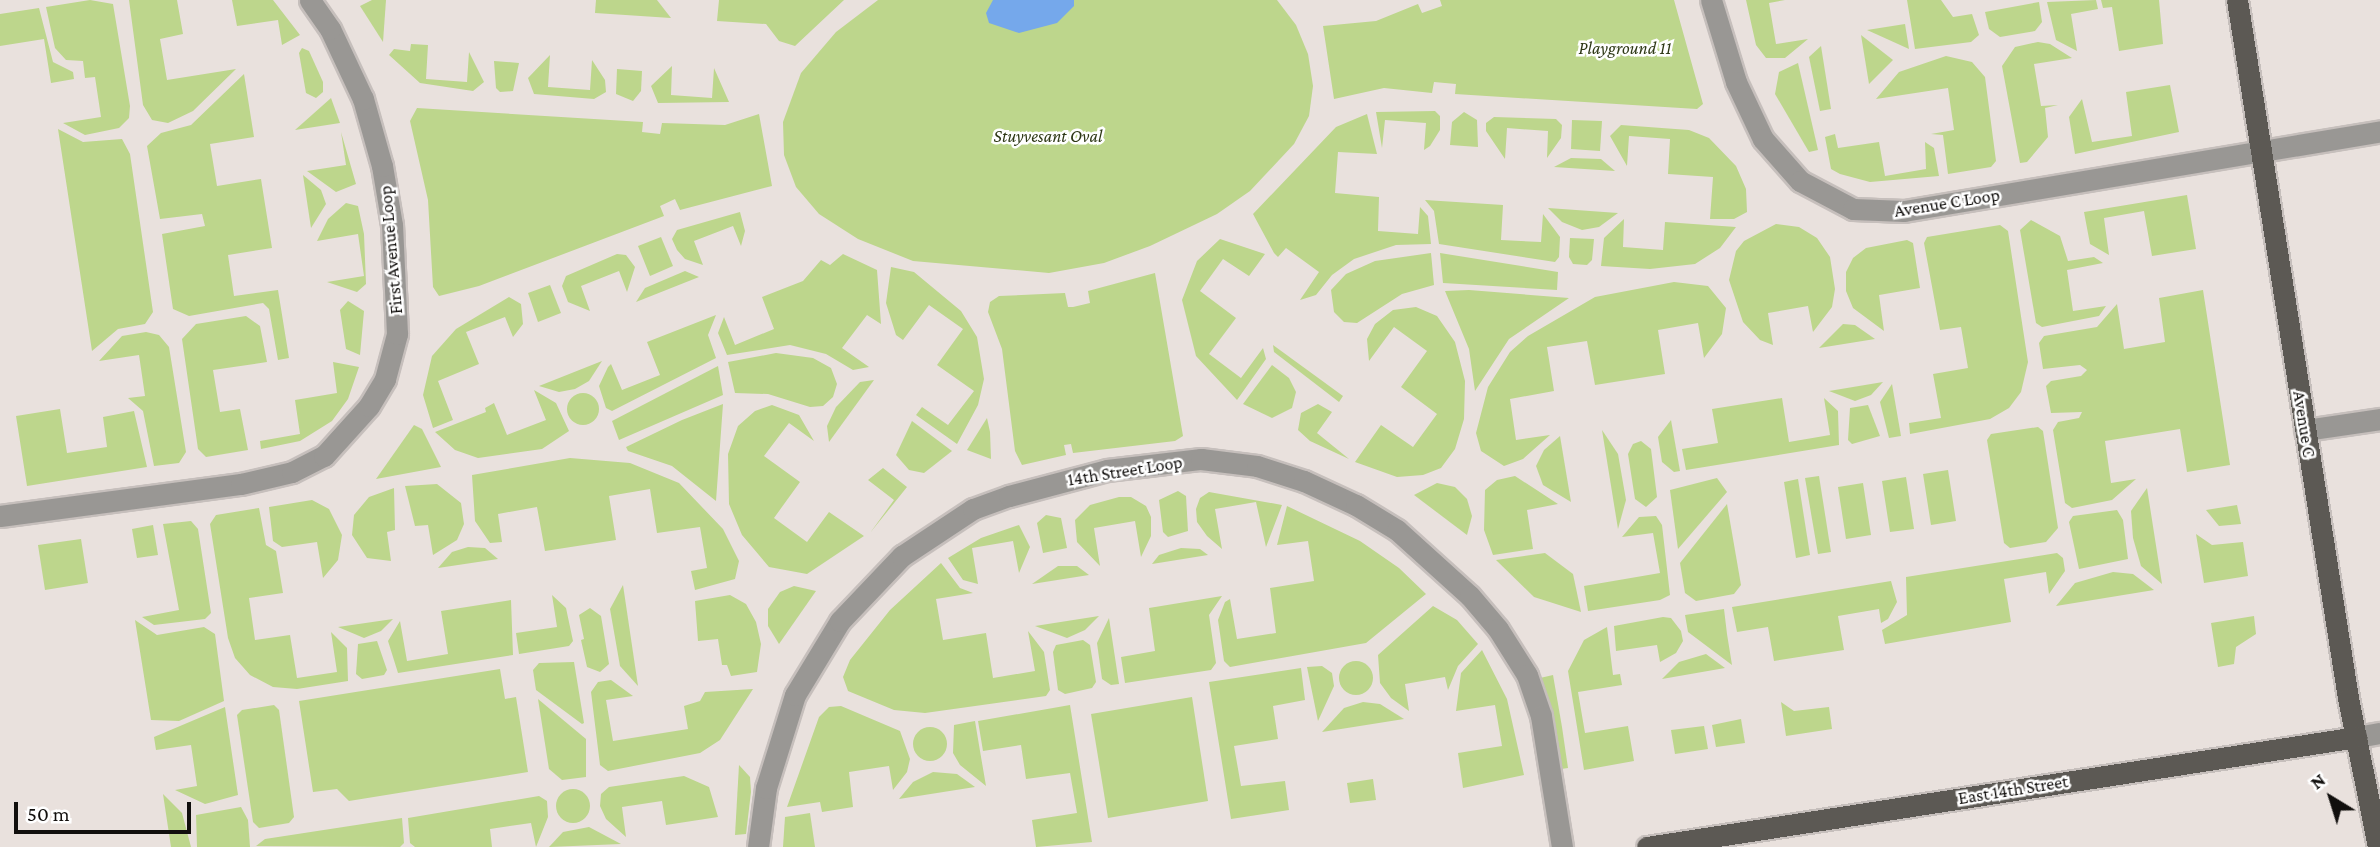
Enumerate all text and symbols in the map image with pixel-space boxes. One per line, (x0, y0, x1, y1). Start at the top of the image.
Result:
park label: Playground 11 (1578, 37, 1672, 59)
park label: Stuyvesant Oval (994, 125, 1102, 147)
street label: Avenue C Loop (1893, 184, 2001, 222)
street label: First Avenue Loop (375, 185, 407, 315)
street label: Avenue C (2288, 389, 2320, 459)
street label: 14th Street Loop (1066, 451, 1184, 491)
north arrow (2296, 763, 2366, 833)
text: N (2306, 769, 2329, 793)
street label: East 14th Street (1957, 771, 2069, 809)
scale bar (18, 788, 194, 832)
text: 50 m (27, 802, 70, 826)

